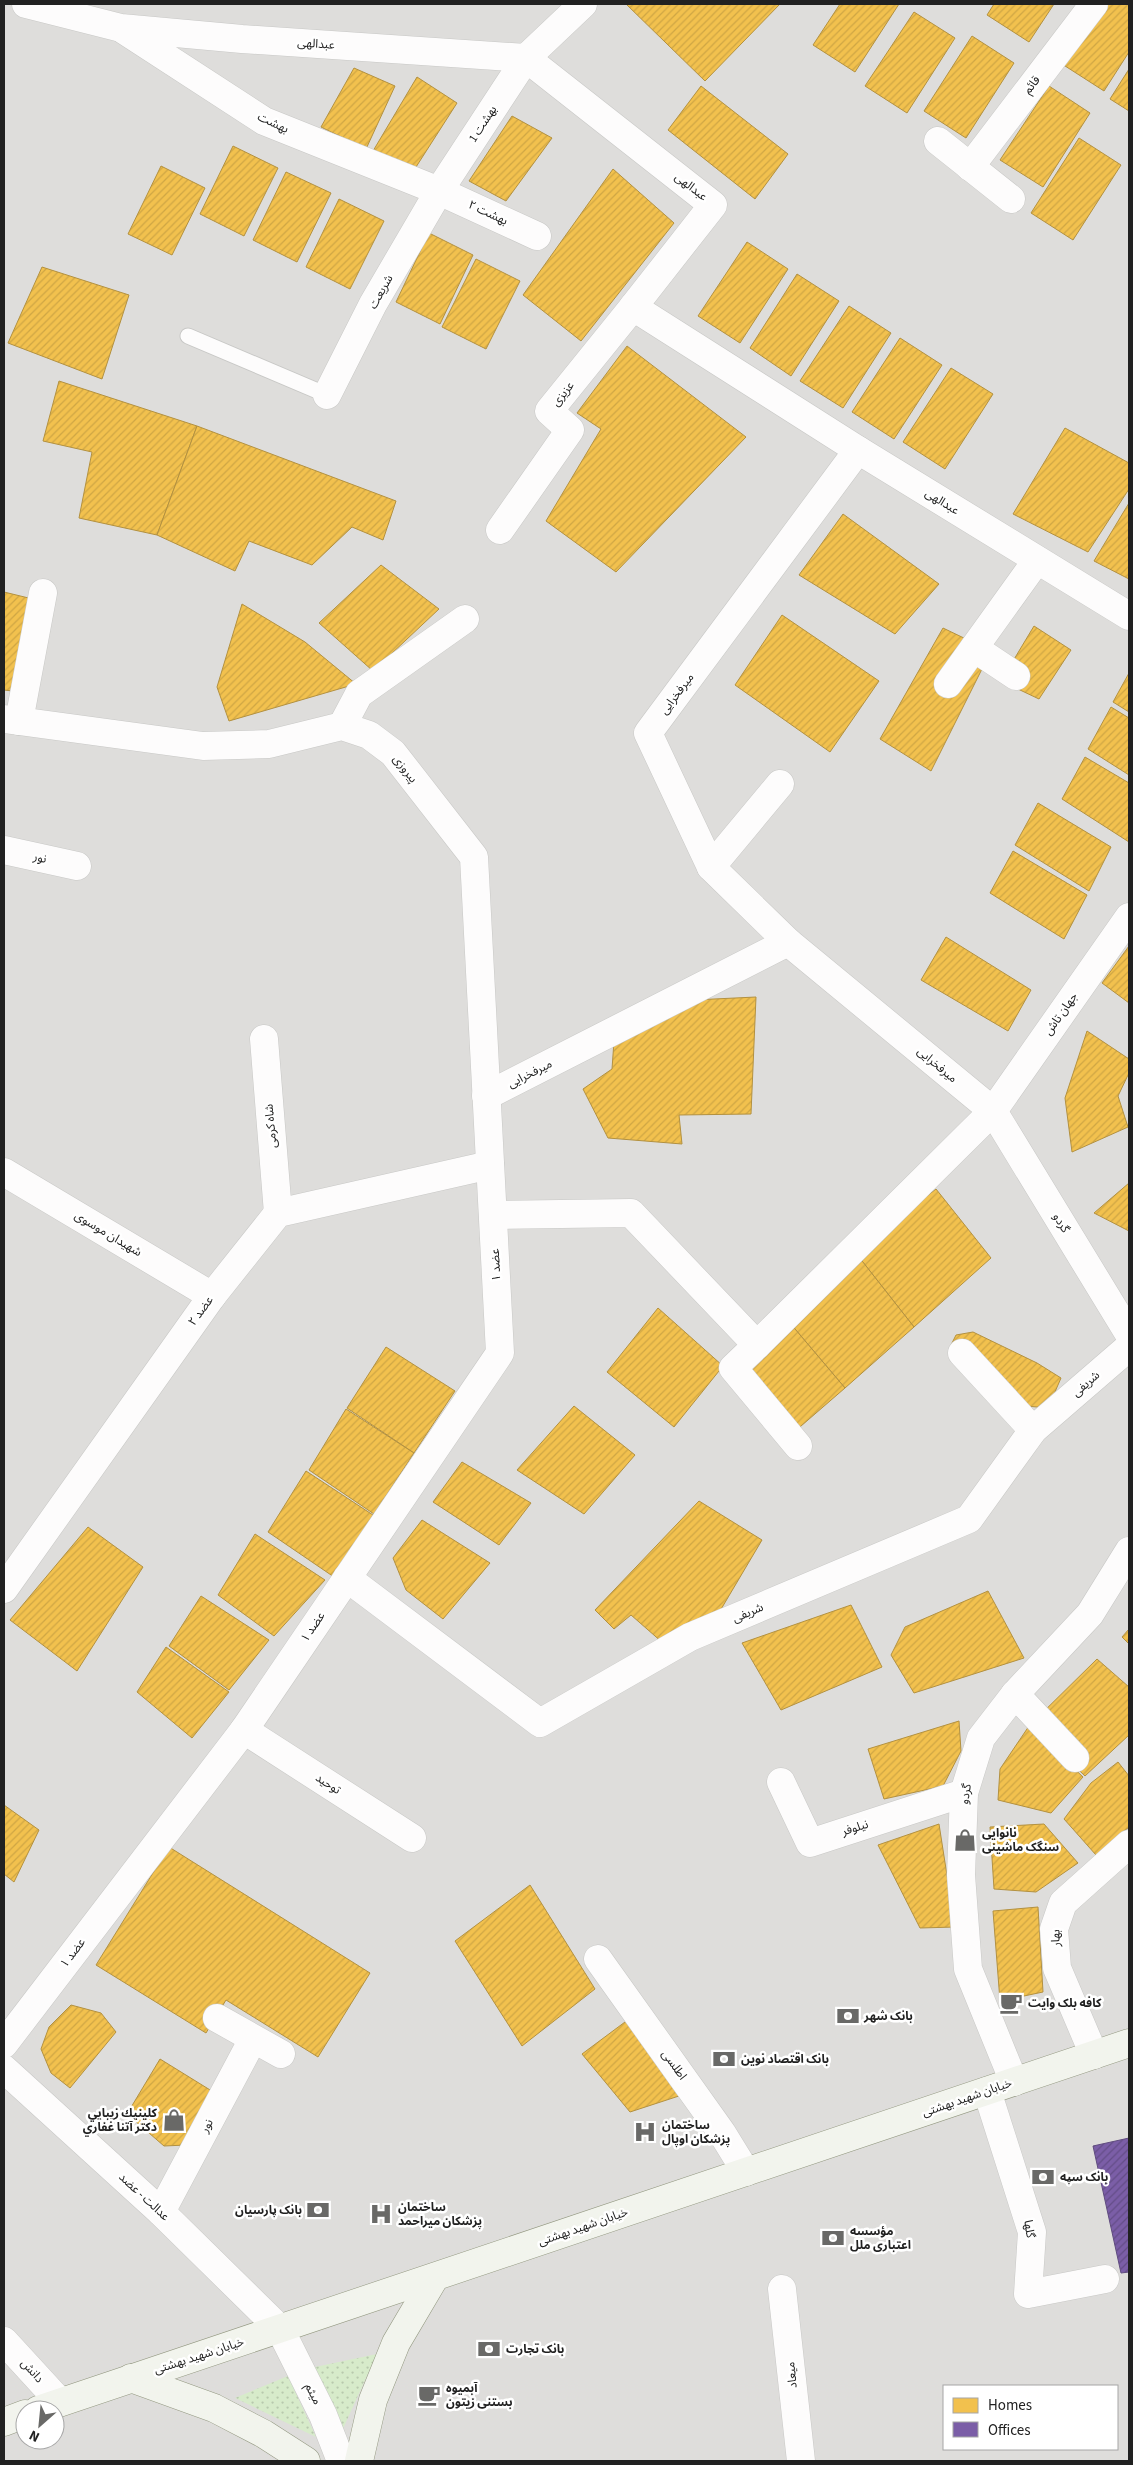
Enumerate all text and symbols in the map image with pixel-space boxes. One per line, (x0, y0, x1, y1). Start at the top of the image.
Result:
street label: عبدالهی (297, 34, 335, 54)
street label: قائم (1020, 72, 1044, 98)
street label: بهشت 1 (465, 102, 501, 146)
street label: بهشت (255, 108, 291, 138)
street label: عبدالهی (671, 169, 711, 205)
street label: بهشت ۲ (465, 196, 511, 230)
street label: شریعت (365, 272, 397, 312)
street label: عزیزی (548, 378, 578, 410)
street label: عبدالهی (922, 485, 962, 519)
street label: میرفخرایی (656, 670, 698, 718)
street label: پیروزی (389, 751, 421, 787)
street label: نور (31, 848, 48, 868)
street label: جهان تاش (1040, 989, 1082, 1039)
street label: میرفخرایی (913, 1043, 961, 1087)
street label: میرفخرایی (505, 1056, 555, 1092)
street label: شاه کرمی (261, 1103, 281, 1149)
street label: شهیدان موسوی (71, 1207, 145, 1261)
street label: گردو (1048, 1210, 1074, 1237)
street label: عضد ۱ (487, 1248, 505, 1282)
street label: عضد ۲ (184, 1293, 218, 1329)
street label: شریفی (1068, 1367, 1104, 1401)
street label: شریفی (730, 1599, 766, 1627)
street label: عضد ۱ (297, 1609, 329, 1645)
street label: توحید (312, 1769, 344, 1799)
street label: گردو (956, 1782, 976, 1805)
street label: نیلوفر (839, 1816, 871, 1841)
place label: نانوایی سنگک ماشینی (982, 1825, 1059, 1856)
shop icon: نانوایی سنگک ماشینی (952, 1827, 978, 1853)
street label: بهار (1047, 1929, 1065, 1948)
street label: عضد ۱ (56, 1935, 90, 1971)
cafe icon: کافه بلک وایت (998, 1990, 1024, 2016)
place label: کافه بلک وایت (1028, 1995, 1102, 2012)
bank icon: بانک شهر (835, 2003, 861, 2029)
place label: بانک شهر (863, 2008, 913, 2025)
street label: اطلسی (657, 2046, 691, 2084)
bank icon: بانک اقتصاد نوین (711, 2046, 737, 2072)
place label: بانک اقتصاد نوین (741, 2051, 829, 2068)
street label: خیابان شهید بهشتی (920, 2075, 1014, 2121)
place label: كلينيك زيبايي دكتر آتنا غفاري (83, 2105, 158, 2136)
shop icon: كلينيك زيبايي دكتر آتنا غفاري (161, 2107, 187, 2133)
street label: نور (196, 2116, 218, 2137)
place label: ساختمان پزشکان اوپال (662, 2117, 730, 2148)
hospital icon: ساختمان پزشکان اوپال (632, 2119, 658, 2145)
bank icon: بانک سپه (1030, 2164, 1056, 2190)
street label: عدالت - عضد (115, 2169, 173, 2225)
place label: بانک سپه (1060, 2169, 1108, 2186)
bank icon: بانک پارسیان (305, 2197, 331, 2223)
place label: ساختمان پزشکان میراحمد (398, 2199, 482, 2230)
hospital icon: ساختمان پزشکان میراحمد (368, 2201, 394, 2227)
place label: بانک پارسیان (235, 2202, 302, 2219)
street label: خیابان شهید بهشتی (536, 2204, 630, 2250)
street label: گلها (1019, 2219, 1039, 2240)
place label: مؤسسه اعتباری ملل (850, 2223, 911, 2254)
bank icon: مؤسسه اعتباری ملل (820, 2225, 846, 2251)
street label: خیابان شهید بهشتی (152, 2333, 246, 2379)
bank icon: بانک تجارت (476, 2336, 502, 2362)
place label: بانک تجارت (506, 2341, 565, 2358)
street label: دانش (17, 2355, 48, 2387)
street label: میعاد (782, 2361, 802, 2389)
street label: میثم (301, 2380, 325, 2408)
place label: آبمیوه بستنی زیتون (446, 2380, 513, 2411)
cafe icon: آبمیوه بستنی زیتون (416, 2382, 442, 2408)
legend (943, 2385, 1118, 2450)
text: Homes (988, 2395, 1032, 2416)
north arrow (15, 2400, 65, 2450)
text: Offices (988, 2420, 1031, 2441)
text: N (26, 2425, 43, 2447)

